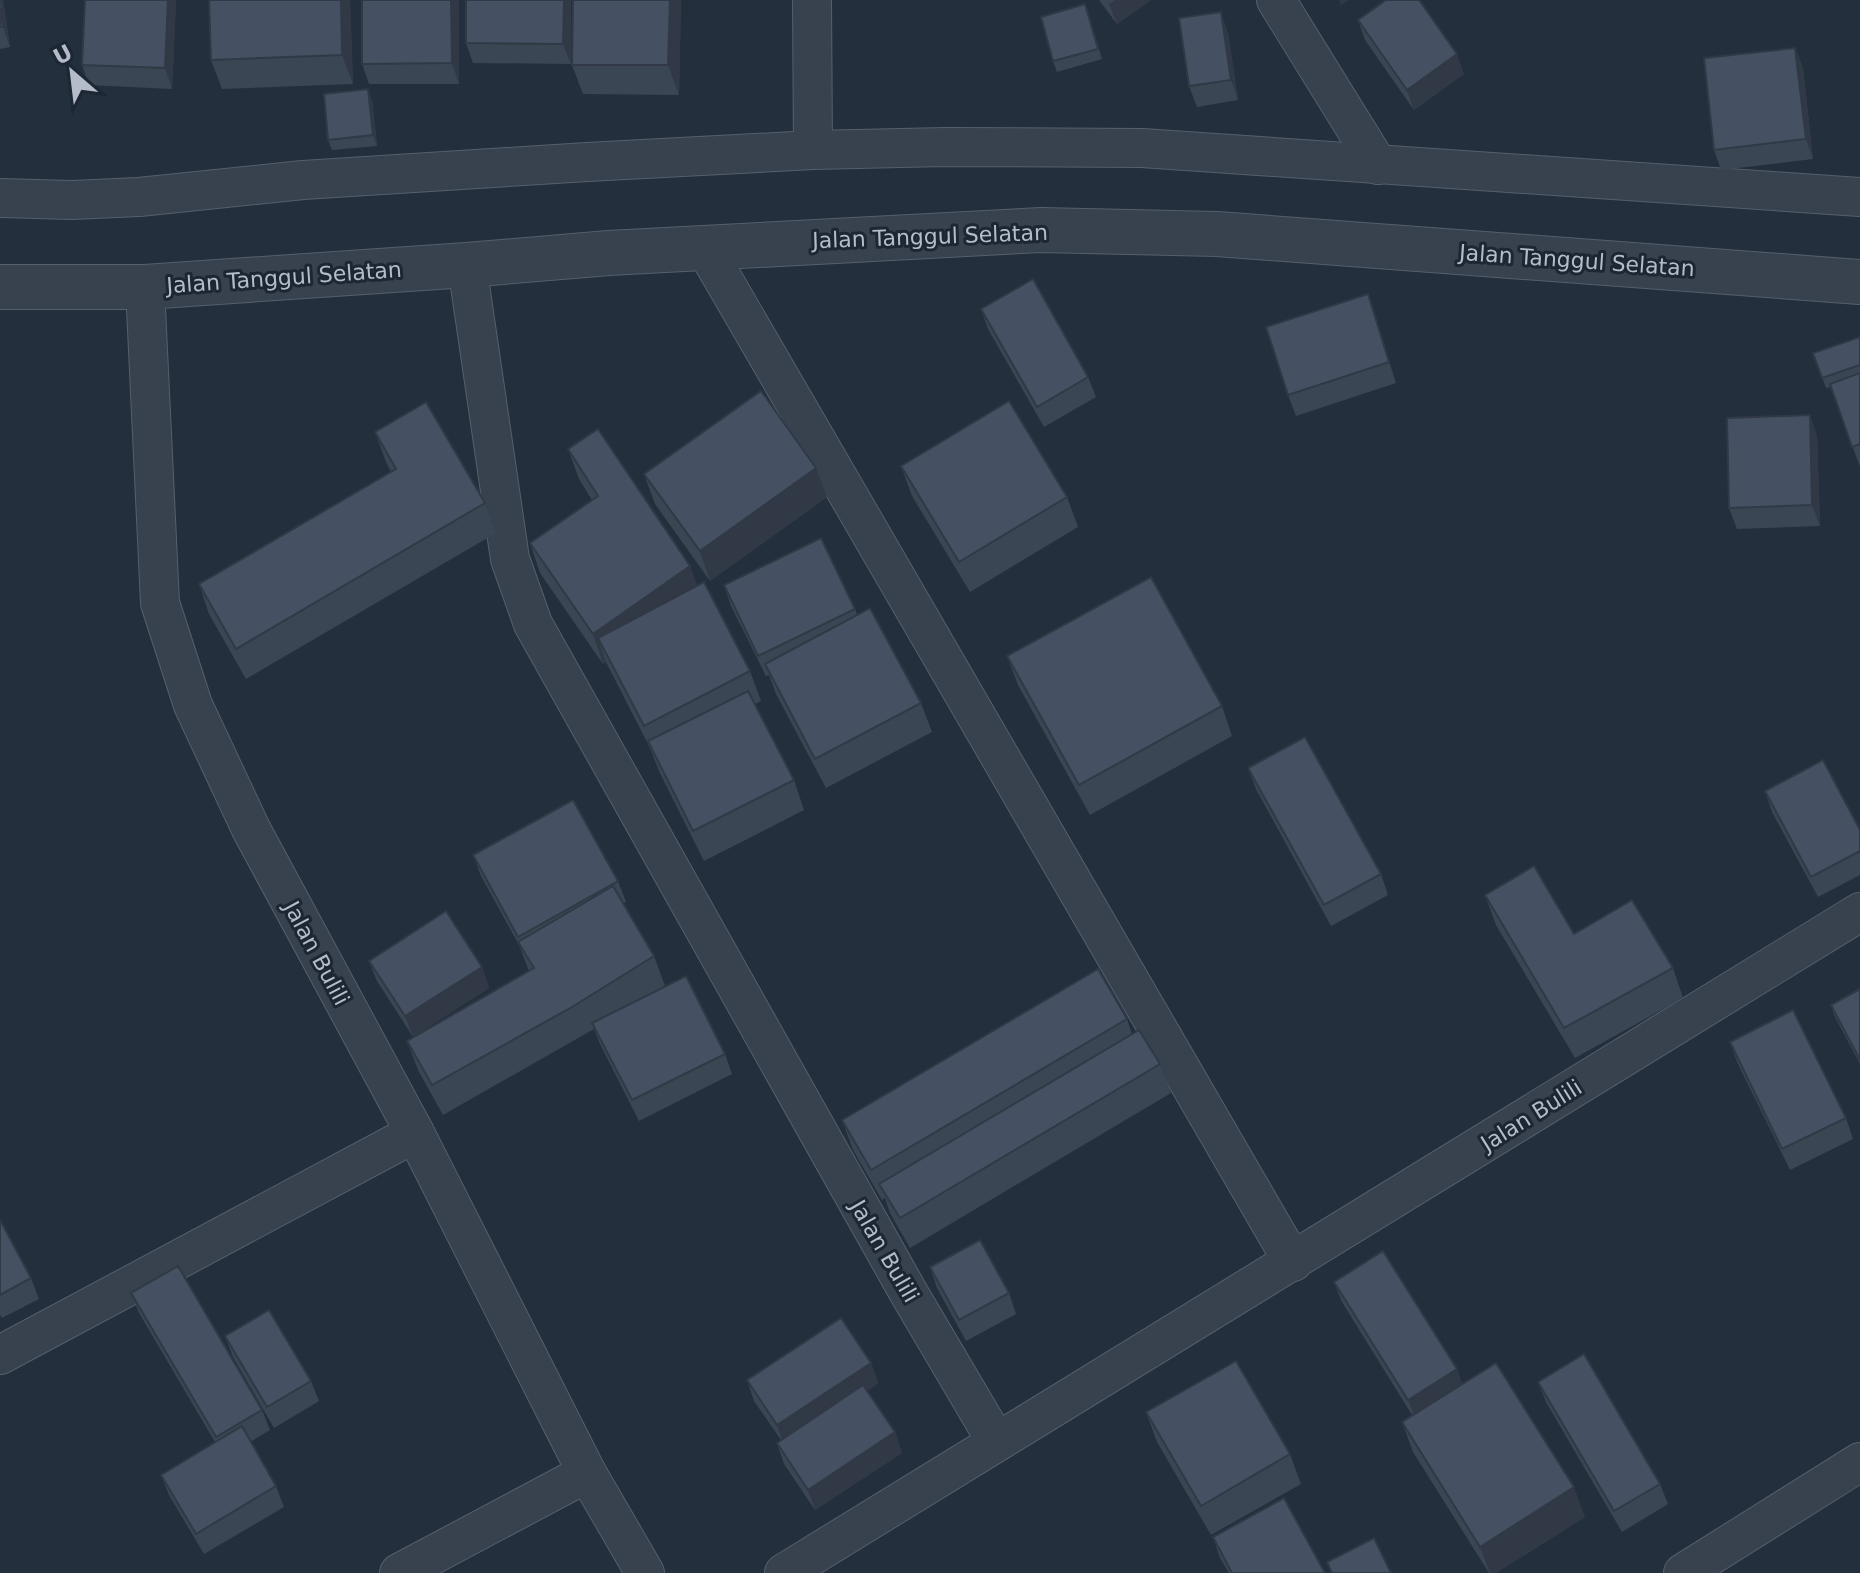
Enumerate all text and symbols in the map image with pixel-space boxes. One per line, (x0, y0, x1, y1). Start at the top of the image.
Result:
north arrow (32, 32, 112, 112)
text: U (49, 40, 77, 70)
street label: Jalan Tanggul Selatan (810, 220, 1048, 253)
street label: Jalan Tanggul Selatan (1456, 240, 1695, 281)
street label: Jalan Tanggul Selatan (164, 257, 403, 298)
street label: Jalan Bulili (278, 895, 354, 1009)
street label: Jalan Bulili (1475, 1075, 1586, 1157)
street label: Jalan Bulili (844, 1194, 924, 1307)

